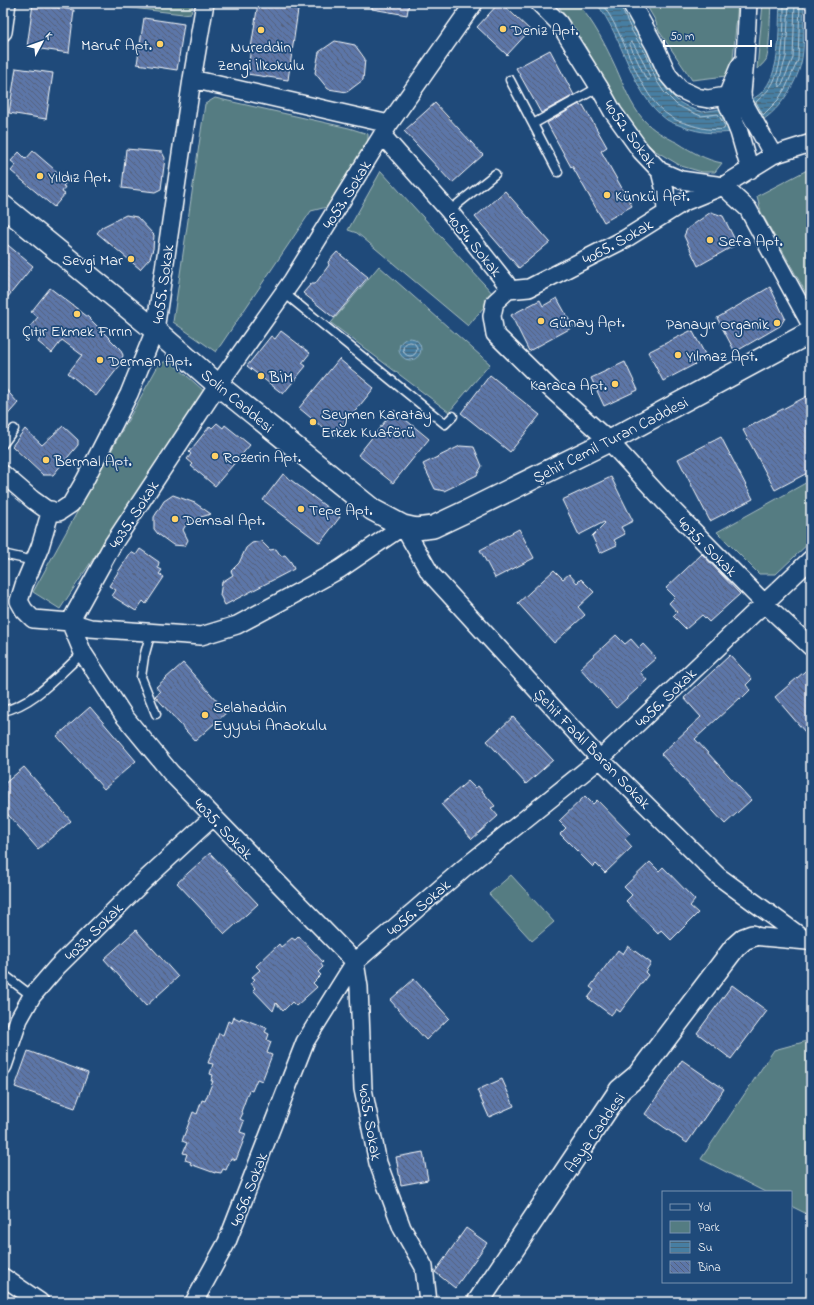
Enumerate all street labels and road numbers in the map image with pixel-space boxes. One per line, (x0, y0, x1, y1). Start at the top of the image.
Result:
street label: 4052. Sokak (597, 95, 663, 174)
street label: 4053. Sokak (317, 155, 379, 234)
street label: 4054. Sokak (440, 208, 508, 284)
street label: 4065. Sokak (578, 213, 659, 272)
street label: 4055. Sokak (147, 242, 182, 325)
street label: Solin Caddesi (195, 364, 279, 439)
street label: Şehit Cemil Turan Caddesi (529, 391, 693, 490)
street label: 4035. Sokak (104, 475, 166, 554)
street label: 4075. Sokak (671, 512, 743, 584)
street label: 4056. Sokak (630, 662, 703, 734)
street label: Şehit Fadıl Baran Sokak (527, 683, 657, 816)
street label: 4035. Sokak (187, 793, 259, 866)
street label: 4056. Sokak (382, 873, 457, 943)
street label: 4033. Sokak (59, 897, 130, 967)
street label: 4035. Sokak (351, 1082, 388, 1163)
street label: Asya Caddesi (559, 1088, 632, 1178)
street label: 4056. Sokak (225, 1148, 275, 1230)

